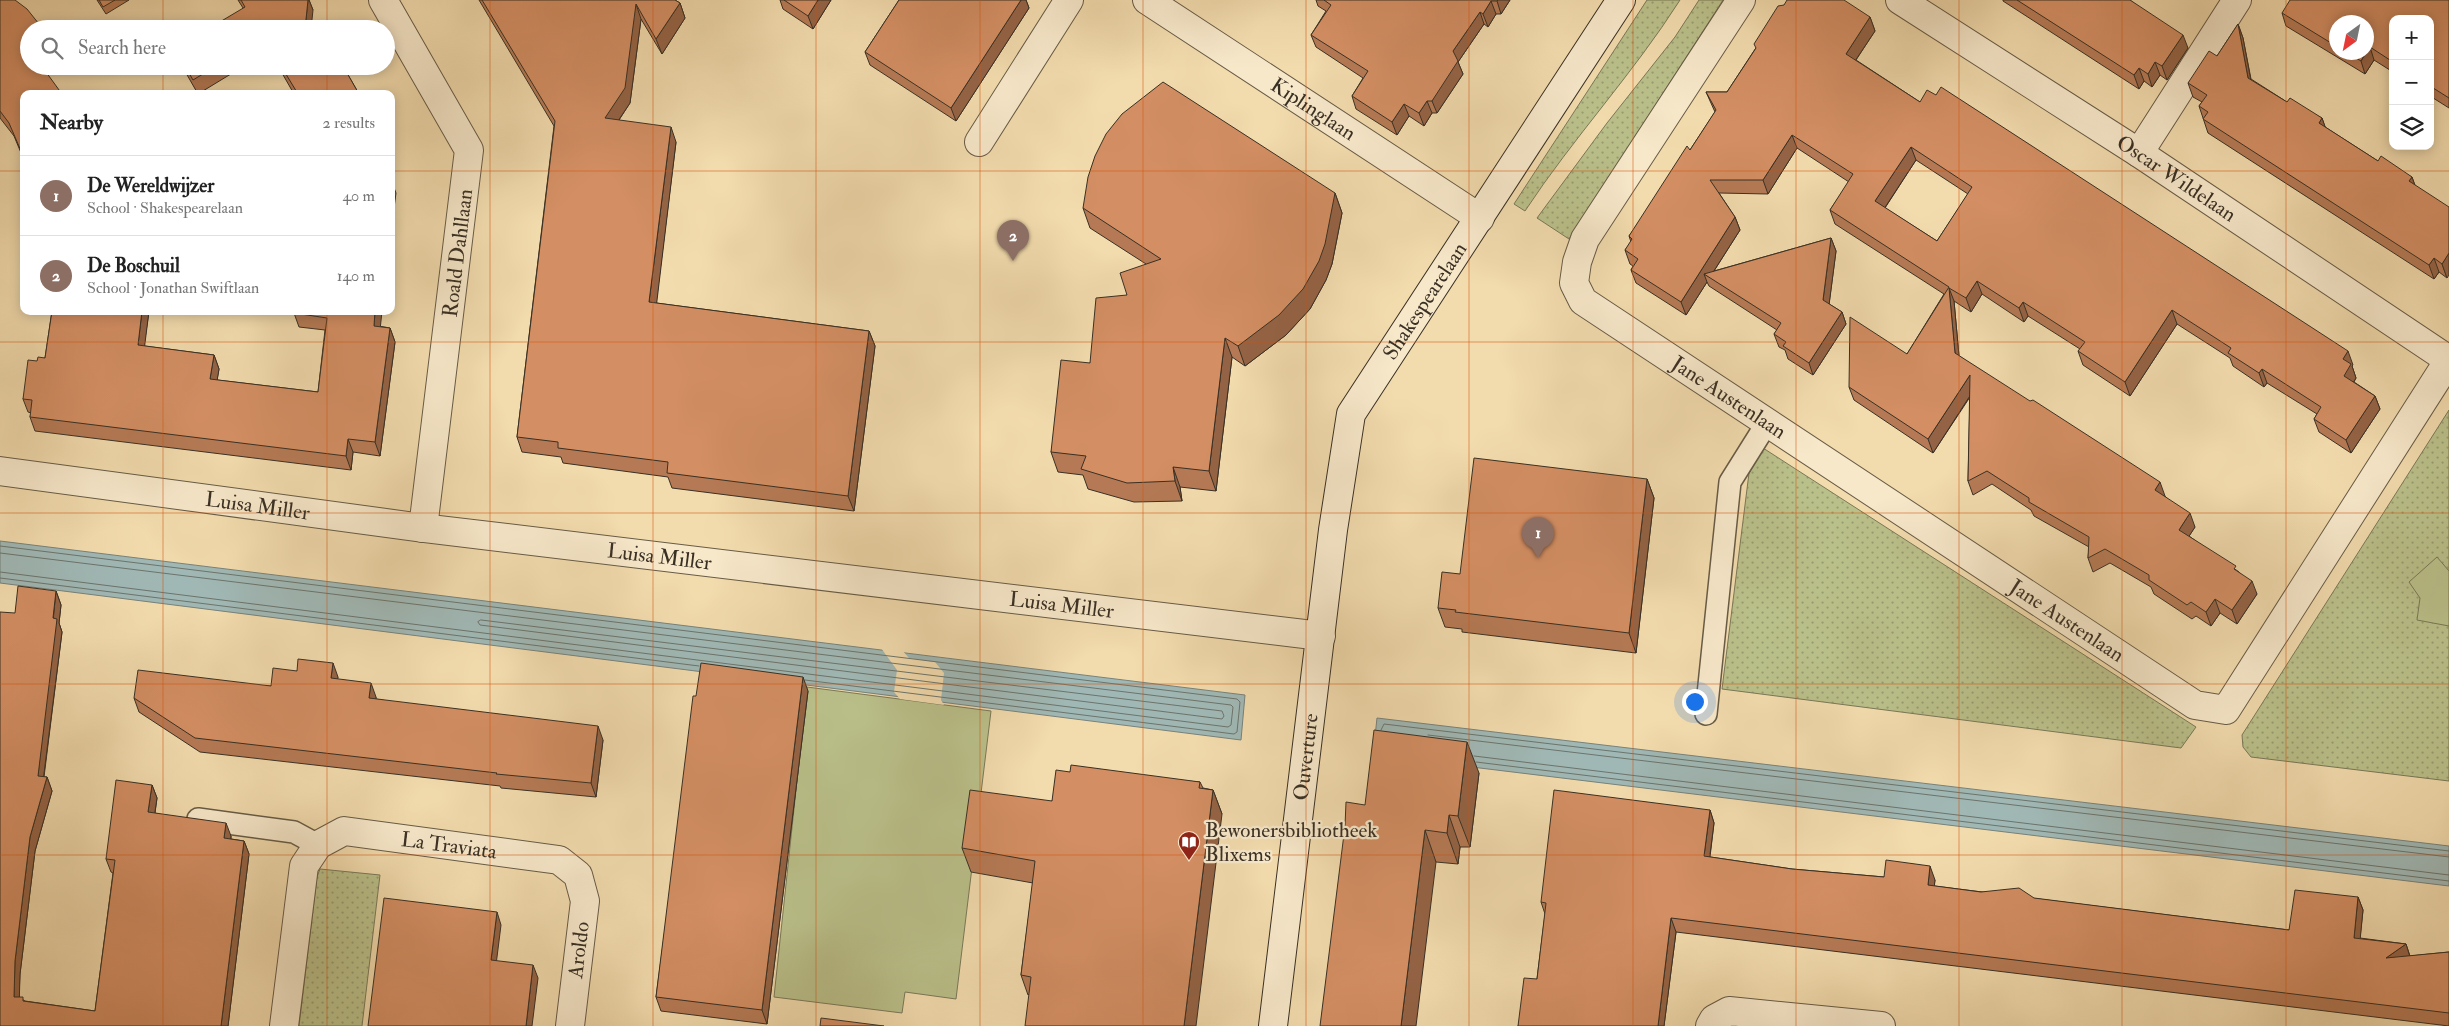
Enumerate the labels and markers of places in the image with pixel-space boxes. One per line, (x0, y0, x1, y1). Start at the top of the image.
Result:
pin: 2 (997, 220, 1029, 261)
pin: 1 (1522, 517, 1554, 558)
place label: Bewonersbibliotheek Blixems (1205, 817, 1377, 868)
library icon: Bewonersbibliotheek Blixems (1177, 830, 1201, 861)

